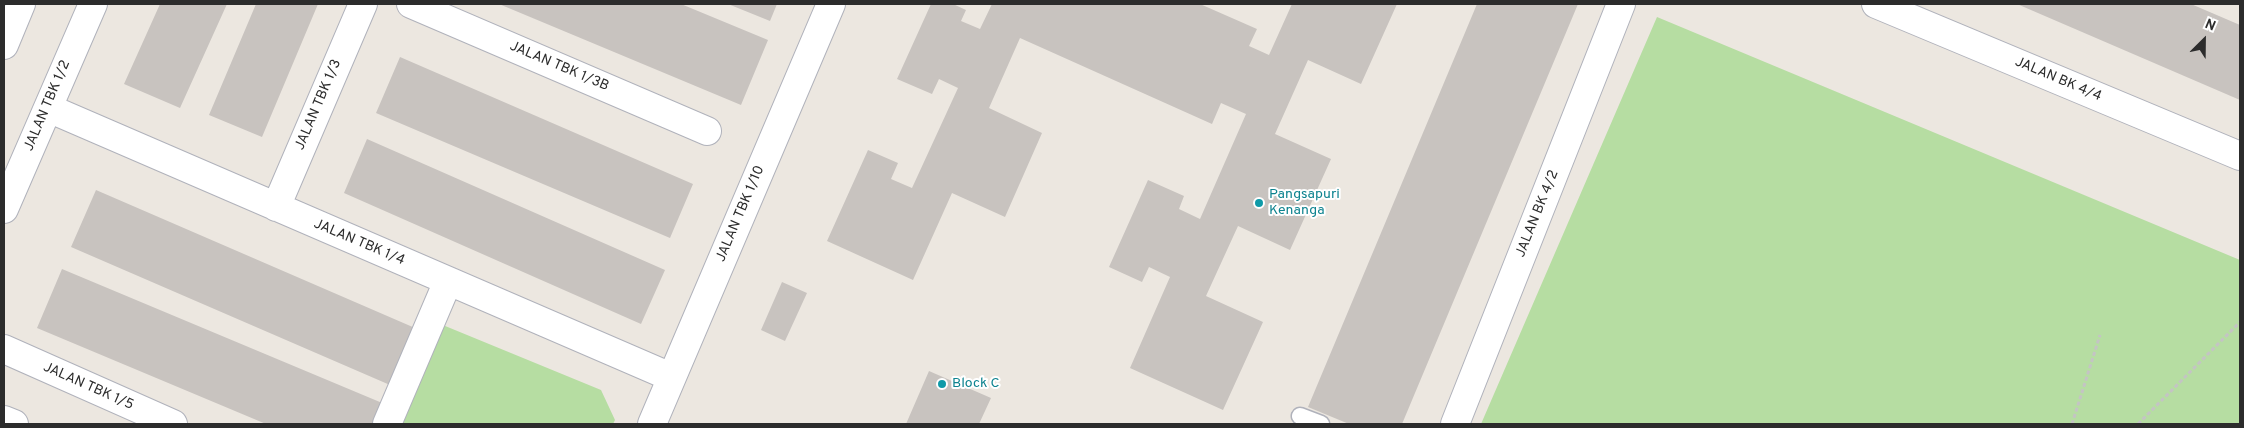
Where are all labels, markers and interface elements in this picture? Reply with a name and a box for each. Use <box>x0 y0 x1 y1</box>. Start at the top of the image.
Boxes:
north arrow <box>2179 15 2229 65</box>
text: N <box>2202 16 2218 36</box>
street label: JALAN TBK 1/3B <box>507 39 611 95</box>
street label: JALAN BK 4/4 <box>2012 54 2104 106</box>
street label: JALAN TBK 1/3 <box>292 57 346 153</box>
street label: JALAN TBK 1/2 <box>21 58 75 154</box>
street label: JALAN TBK 1/10 <box>713 163 769 265</box>
street label: JALAN BK 4/2 <box>1513 168 1563 260</box>
place label: Pangsapuri Kenanga <box>1269 187 1340 220</box>
marker: Pangsapuri Kenanga <box>1253 197 1265 209</box>
street label: JALAN TBK 1/4 <box>311 216 407 270</box>
street label: JALAN TBK 1/5 <box>40 360 136 414</box>
place label: Block C <box>952 376 1000 392</box>
marker: Block C <box>936 378 948 390</box>

